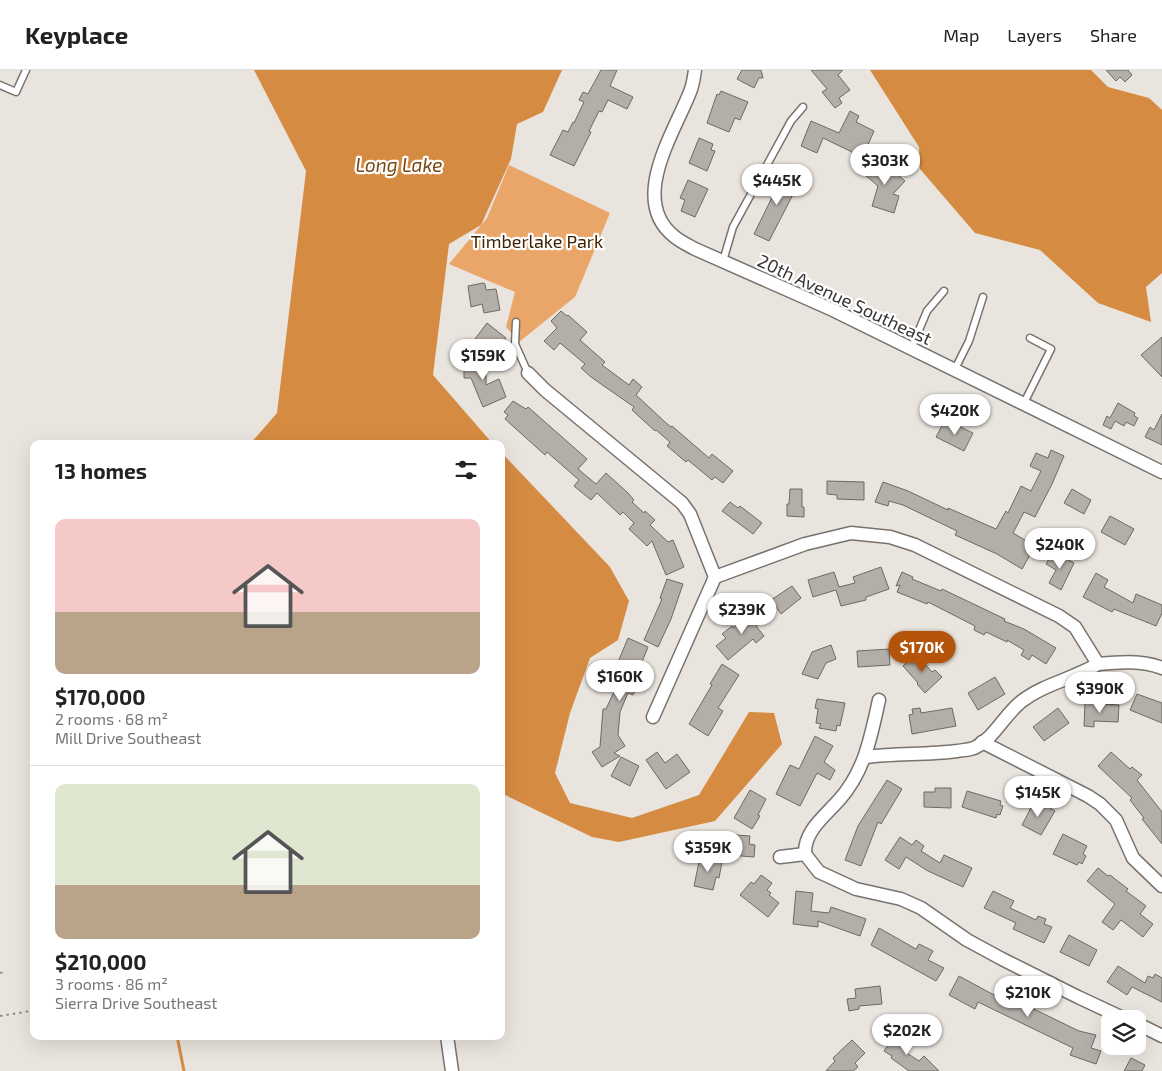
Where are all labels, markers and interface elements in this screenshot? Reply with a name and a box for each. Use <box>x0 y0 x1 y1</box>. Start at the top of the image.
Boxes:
text: Keyplace <box>25 20 128 49</box>
text: Map <box>943 24 979 46</box>
text: Layers <box>1007 24 1062 46</box>
text: Share <box>1090 24 1137 46</box>
pin: $303K <box>850 144 920 186</box>
text: $303K <box>861 150 909 169</box>
water label: Long Lake <box>356 153 442 176</box>
pin: $445K <box>742 164 812 206</box>
text: $445K <box>753 170 801 189</box>
park label: Timberlake Park <box>471 230 603 252</box>
street label: 20th Avenue Southeast <box>754 249 936 349</box>
pin: $159K <box>448 338 518 381</box>
text: $159K <box>461 345 505 364</box>
pin: $420K <box>920 394 990 436</box>
text: $420K <box>930 400 980 419</box>
icon: filters <box>452 456 480 484</box>
text: 13 homes <box>55 458 147 483</box>
pin: $240K <box>1025 528 1095 570</box>
text: $240K <box>1035 534 1085 553</box>
icon: home <box>223 551 313 641</box>
pin: $239K <box>707 592 777 635</box>
text: $239K <box>718 599 766 618</box>
pin: $170K <box>887 630 957 673</box>
text: $170K <box>900 637 944 656</box>
pin: $160K <box>585 660 655 702</box>
text: $160K <box>597 666 643 685</box>
pin: $390K <box>1065 672 1135 714</box>
text: $390K <box>1076 678 1124 697</box>
text: $170,000 <box>55 684 145 709</box>
text: 2 rooms · 68 m² <box>55 709 168 728</box>
text: Mill Drive Southeast <box>55 728 201 747</box>
pin: $145K <box>1003 776 1073 818</box>
text: $145K <box>1015 782 1061 801</box>
icon: home <box>223 817 313 907</box>
pin: $359K <box>673 830 743 873</box>
text: $359K <box>685 837 731 856</box>
text: $210,000 <box>55 949 147 974</box>
text: 3 rooms · 86 m² <box>55 974 168 993</box>
pin: $210K <box>993 976 1063 1018</box>
text: $210K <box>1005 982 1051 1001</box>
text: Sierra Drive Southeast <box>55 993 217 1012</box>
map controls <box>1101 1010 1146 1055</box>
button: layers <box>1101 1010 1146 1055</box>
pin: $202K <box>872 1014 942 1056</box>
text: $202K <box>883 1020 931 1039</box>

